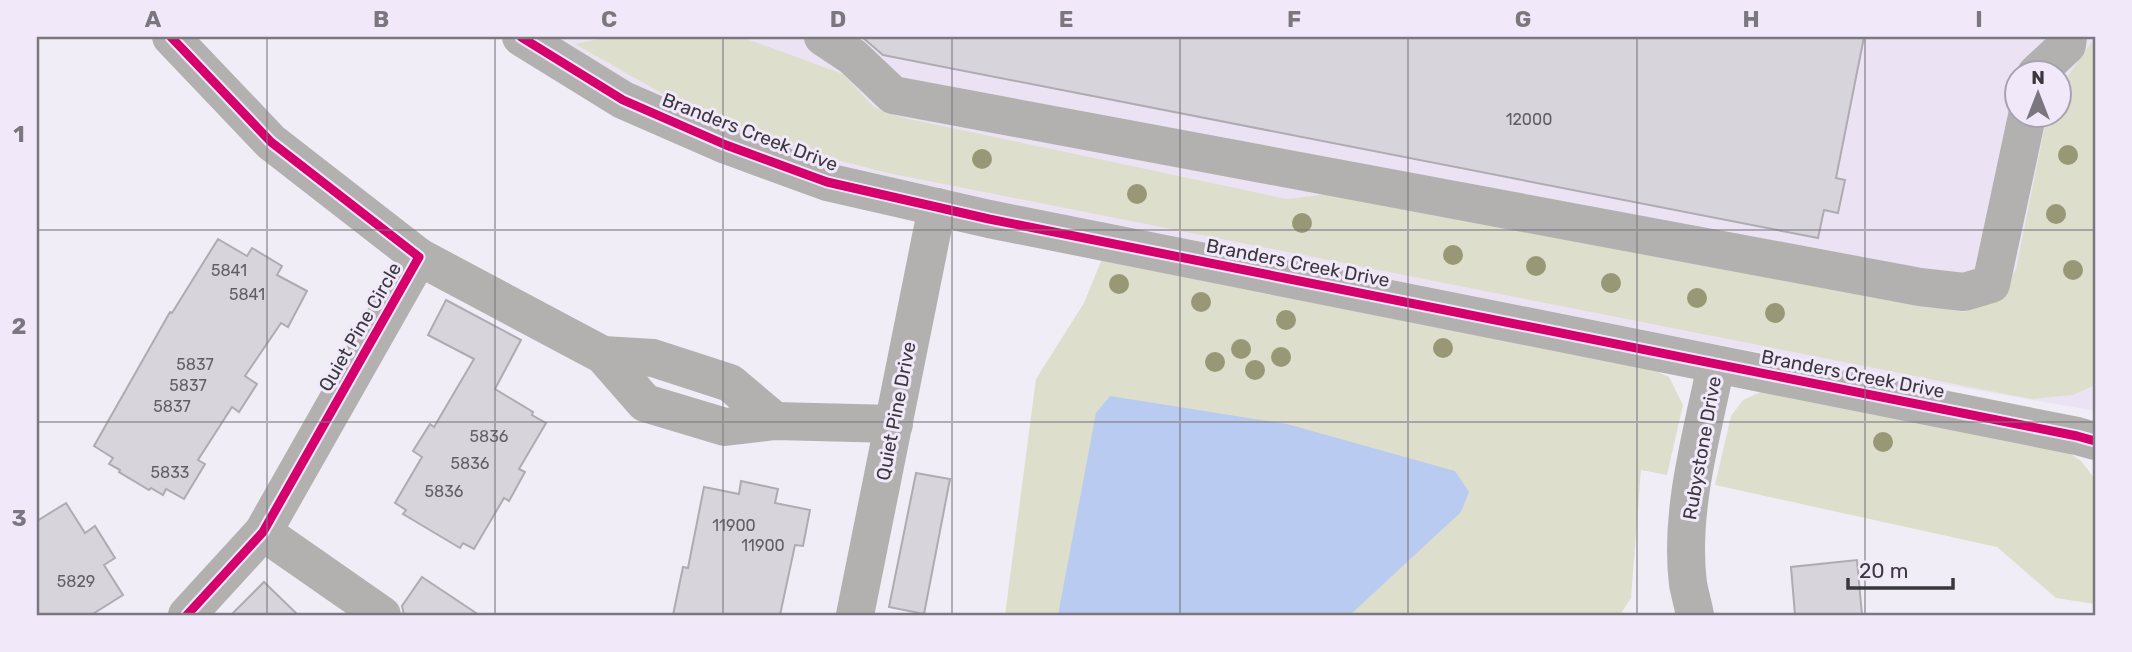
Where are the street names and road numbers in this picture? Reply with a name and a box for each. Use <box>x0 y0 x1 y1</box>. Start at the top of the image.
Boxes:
street label: Branders Creek Drive <box>659 88 841 176</box>
street label: Branders Creek Drive <box>1204 234 1392 292</box>
street label: Quiet Pine Circle <box>314 258 406 396</box>
street label: Quiet Pine Drive <box>871 340 921 482</box>
street label: Branders Creek Drive <box>1759 345 1947 403</box>
street label: Rubystone Drive <box>1678 374 1726 522</box>

